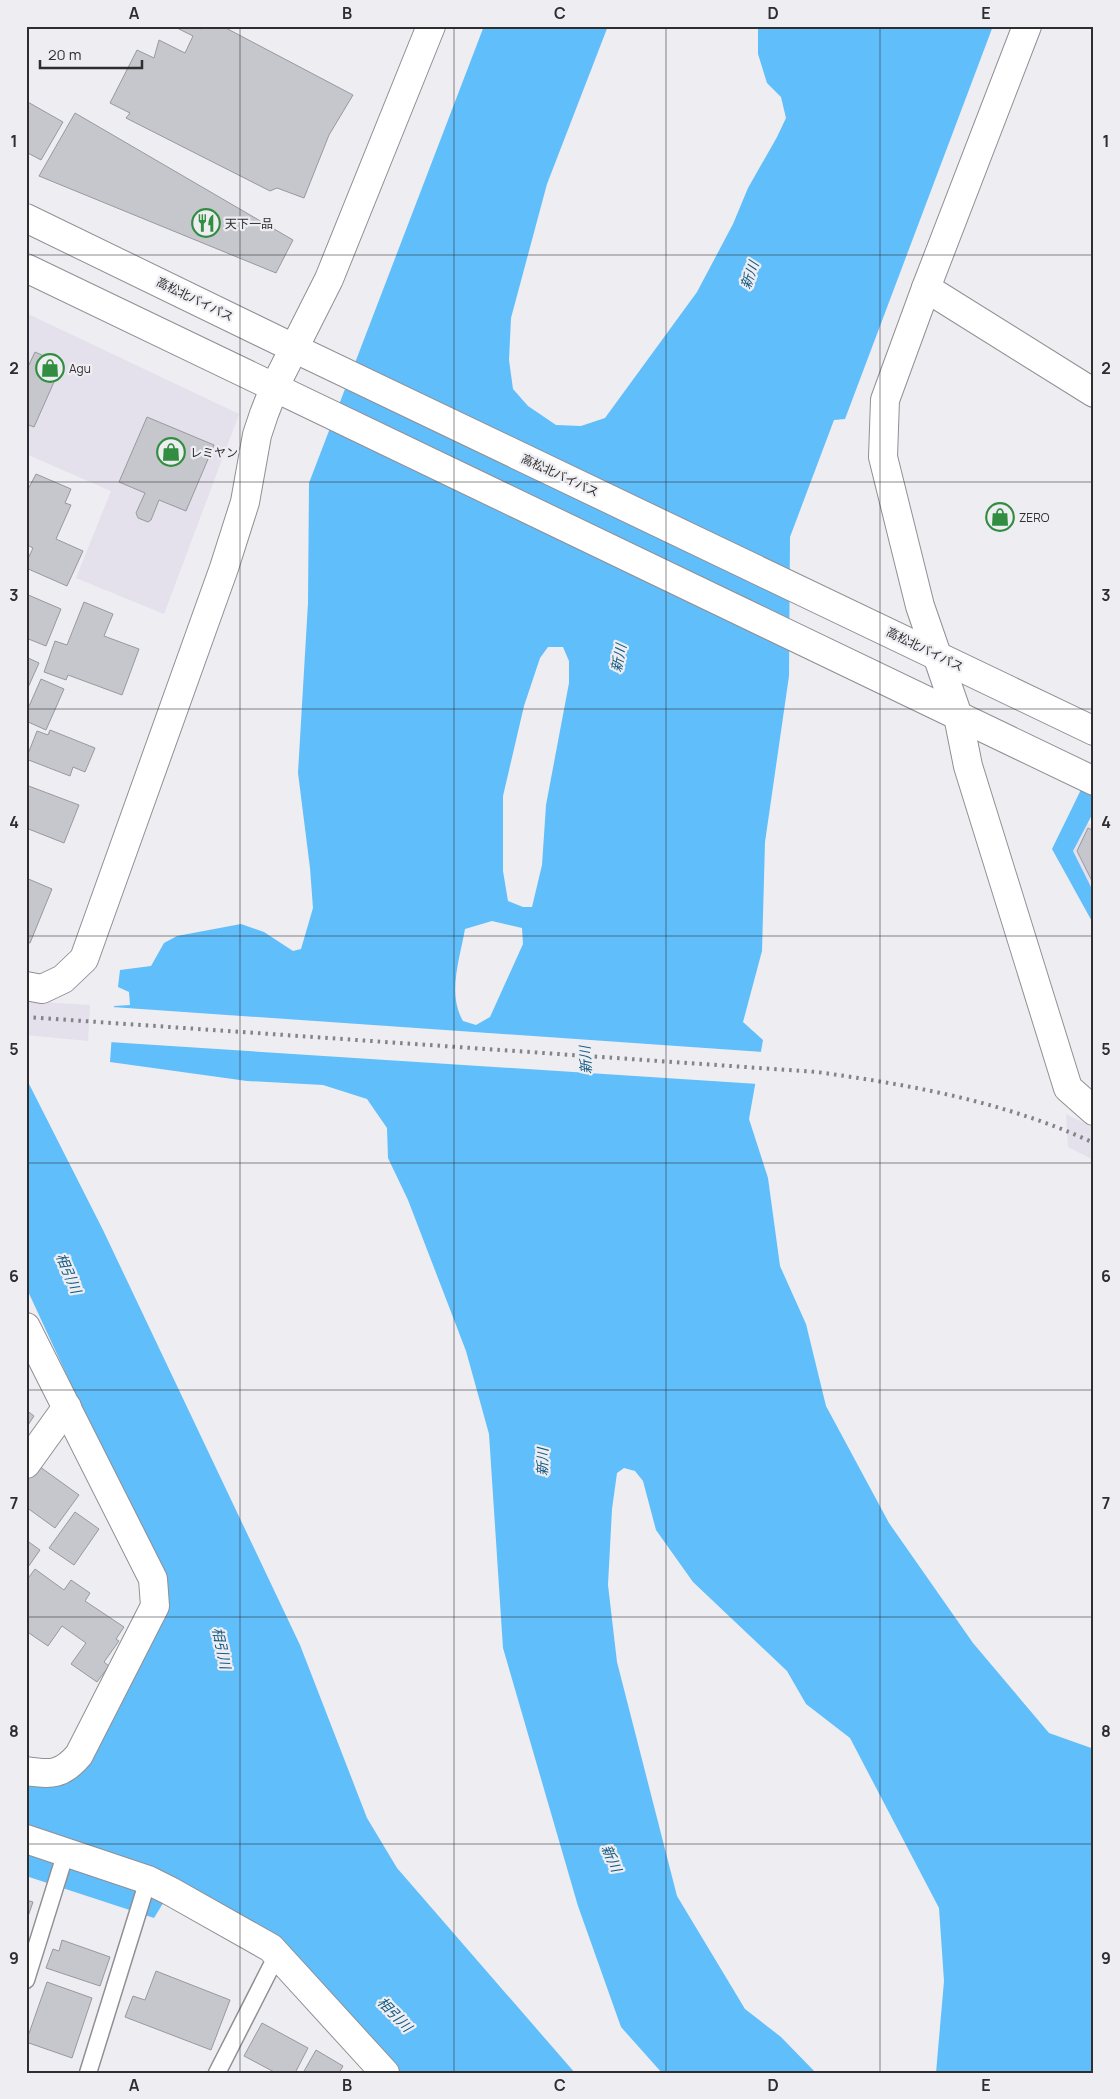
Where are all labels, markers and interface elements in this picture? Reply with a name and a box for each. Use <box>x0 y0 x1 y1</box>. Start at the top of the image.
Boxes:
text: A <box>129 2 140 24</box>
text: B <box>342 2 352 24</box>
text: C <box>554 2 566 24</box>
text: D <box>767 2 779 24</box>
text: E <box>981 2 991 24</box>
scale bar <box>40 38 142 70</box>
text: 20 m <box>48 44 81 65</box>
text: 1 <box>10 130 18 152</box>
text: 1 <box>1102 130 1110 152</box>
restaurant icon: 天下一品 <box>191 208 221 238</box>
place label: 天下一品 <box>225 215 273 232</box>
water label: 新川 <box>735 257 763 291</box>
street label: 高松北バイパス <box>154 273 236 325</box>
shop icon: Agu <box>35 353 65 383</box>
text: 2 <box>9 357 19 379</box>
text: 2 <box>1101 357 1111 379</box>
place label: Agu <box>69 360 91 377</box>
shop icon: レミヤン <box>156 437 186 467</box>
place label: レミヤン <box>190 444 238 461</box>
street label: 高松北バイパス <box>518 450 602 500</box>
shop icon: ZERO <box>985 502 1015 532</box>
place label: ZERO <box>1019 509 1050 526</box>
text: 3 <box>9 584 19 606</box>
text: 3 <box>1101 584 1111 606</box>
street label: 高松北バイパス <box>884 623 966 675</box>
water label: 新川 <box>606 640 630 674</box>
text: 4 <box>9 811 19 833</box>
text: 4 <box>1101 811 1111 833</box>
text: 5 <box>9 1038 19 1060</box>
text: 5 <box>1101 1038 1111 1060</box>
water label: 新川 <box>575 1044 595 1074</box>
water label: 相引川 <box>52 1250 87 1298</box>
text: 6 <box>9 1265 19 1287</box>
text: 6 <box>1101 1265 1111 1287</box>
water label: 新川 <box>532 1446 552 1476</box>
text: 7 <box>10 1492 18 1514</box>
text: 7 <box>1102 1492 1110 1514</box>
water label: 相引川 <box>208 1625 236 1672</box>
text: 8 <box>9 1720 19 1742</box>
text: 8 <box>1101 1720 1111 1742</box>
water label: 新川 <box>598 1841 627 1876</box>
text: 9 <box>9 1947 19 1969</box>
text: 9 <box>1101 1947 1111 1969</box>
water label: 相引川 <box>374 1992 418 2037</box>
text: A <box>129 2074 140 2096</box>
text: B <box>342 2074 352 2096</box>
text: C <box>554 2074 566 2096</box>
text: D <box>767 2074 779 2096</box>
text: E <box>981 2074 991 2096</box>

